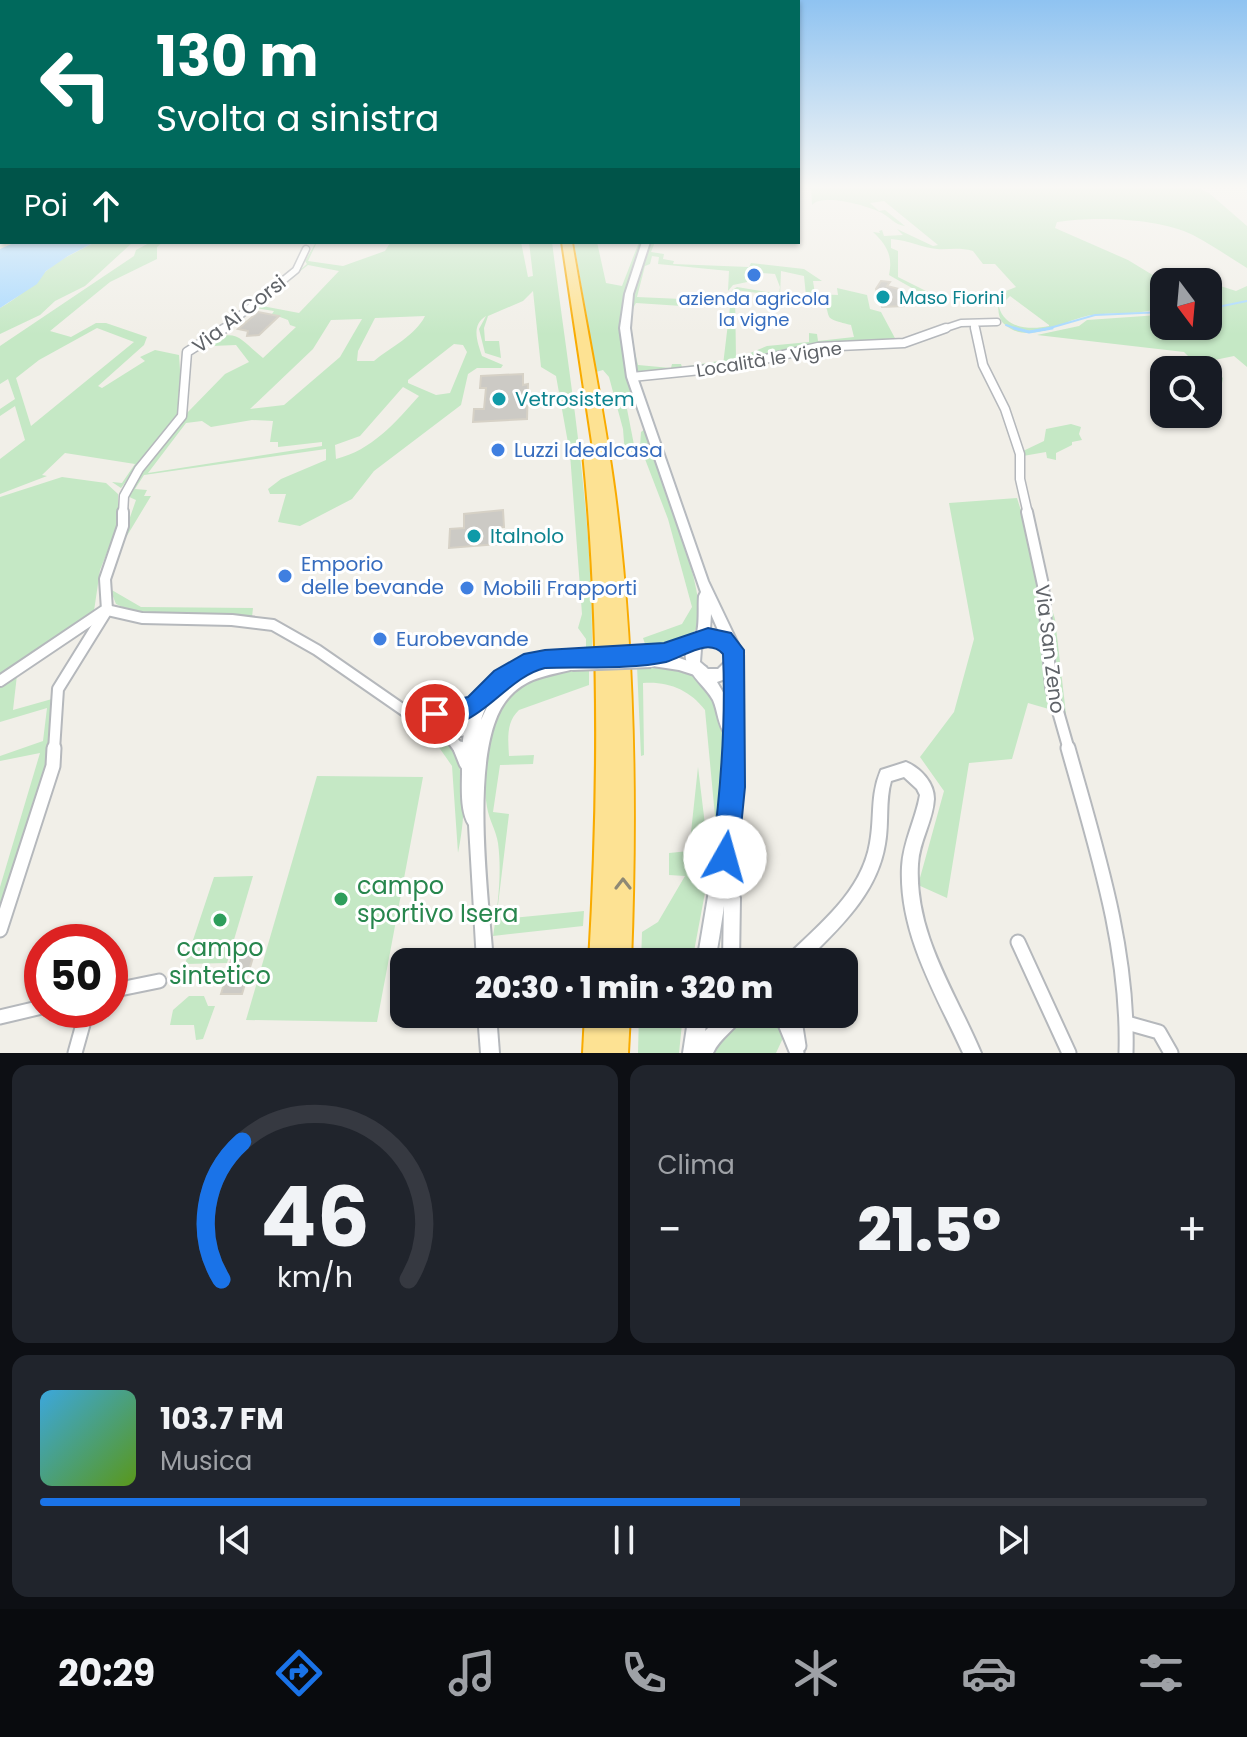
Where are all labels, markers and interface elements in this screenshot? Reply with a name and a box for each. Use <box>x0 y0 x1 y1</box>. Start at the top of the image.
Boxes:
text: 130 m <box>156 17 319 96</box>
icon: left <box>24 32 128 136</box>
text: Svolta a sinistra <box>156 93 439 144</box>
text: Poi <box>24 184 68 227</box>
icon: ahead <box>84 184 128 228</box>
marker: azienda agricola la vigne <box>745 266 763 284</box>
street label: Via Ai Corsi <box>186 268 292 360</box>
north arrow <box>1150 268 1222 340</box>
map controls <box>1150 268 1222 428</box>
place label: Maso Fiorini <box>899 285 1005 310</box>
place label: azienda agricola la vigne <box>678 286 830 332</box>
marker: Maso Fiorini <box>874 288 892 306</box>
street label: Località le Vigne <box>695 335 843 383</box>
button: search <box>1150 356 1222 428</box>
place label: Vetrosistem <box>515 385 635 413</box>
marker: Vetrosistem <box>490 390 508 408</box>
place label: Luzzi Idealcasa <box>514 436 663 464</box>
marker: Luzzi Idealcasa <box>489 441 507 459</box>
place label: Italnolo <box>490 522 564 550</box>
marker: Italnolo <box>465 527 483 545</box>
place label: Emporio delle bevande <box>301 550 444 601</box>
marker: Emporio delle bevande <box>276 567 294 585</box>
place label: Mobili Frapporti <box>483 574 637 602</box>
marker: Mobili Frapporti <box>458 579 476 597</box>
street label: Via San Zeno <box>1028 583 1072 715</box>
place label: Eurobevande <box>396 625 529 653</box>
marker: Eurobevande <box>371 630 389 648</box>
pin <box>401 680 469 748</box>
icon: arrive <box>413 692 457 736</box>
position arrow <box>683 815 767 899</box>
place label: campo sportivo Isera <box>357 869 518 930</box>
one-way arrow <box>614 877 632 890</box>
marker: campo sportivo Isera <box>332 890 350 908</box>
marker: campo sintetico <box>211 911 229 929</box>
speed limit sign: 50 <box>24 924 128 1028</box>
place label: campo sintetico <box>169 931 271 992</box>
text: 20:30 · 1 min · 320 m <box>475 966 773 1009</box>
text: Clima <box>658 1147 735 1183</box>
text: 46 <box>260 1159 369 1275</box>
text: 21.5° <box>858 1188 1001 1272</box>
text: − <box>658 1199 682 1260</box>
text: + <box>1177 1199 1207 1260</box>
text: km/h <box>277 1257 353 1297</box>
text: 103.7 FM <box>160 1397 284 1440</box>
text: Musica <box>160 1443 252 1479</box>
icon: previous <box>213 1518 257 1562</box>
icon: pause <box>602 1518 646 1562</box>
icon: next <box>991 1518 1035 1562</box>
icon: directions <box>271 1645 327 1701</box>
icon: music <box>444 1645 500 1701</box>
icon: phone <box>616 1645 672 1701</box>
icon: climate <box>788 1645 844 1701</box>
icon: car <box>961 1645 1017 1701</box>
icon: filters <box>1133 1645 1189 1701</box>
text: 20:29 <box>58 1648 155 1699</box>

